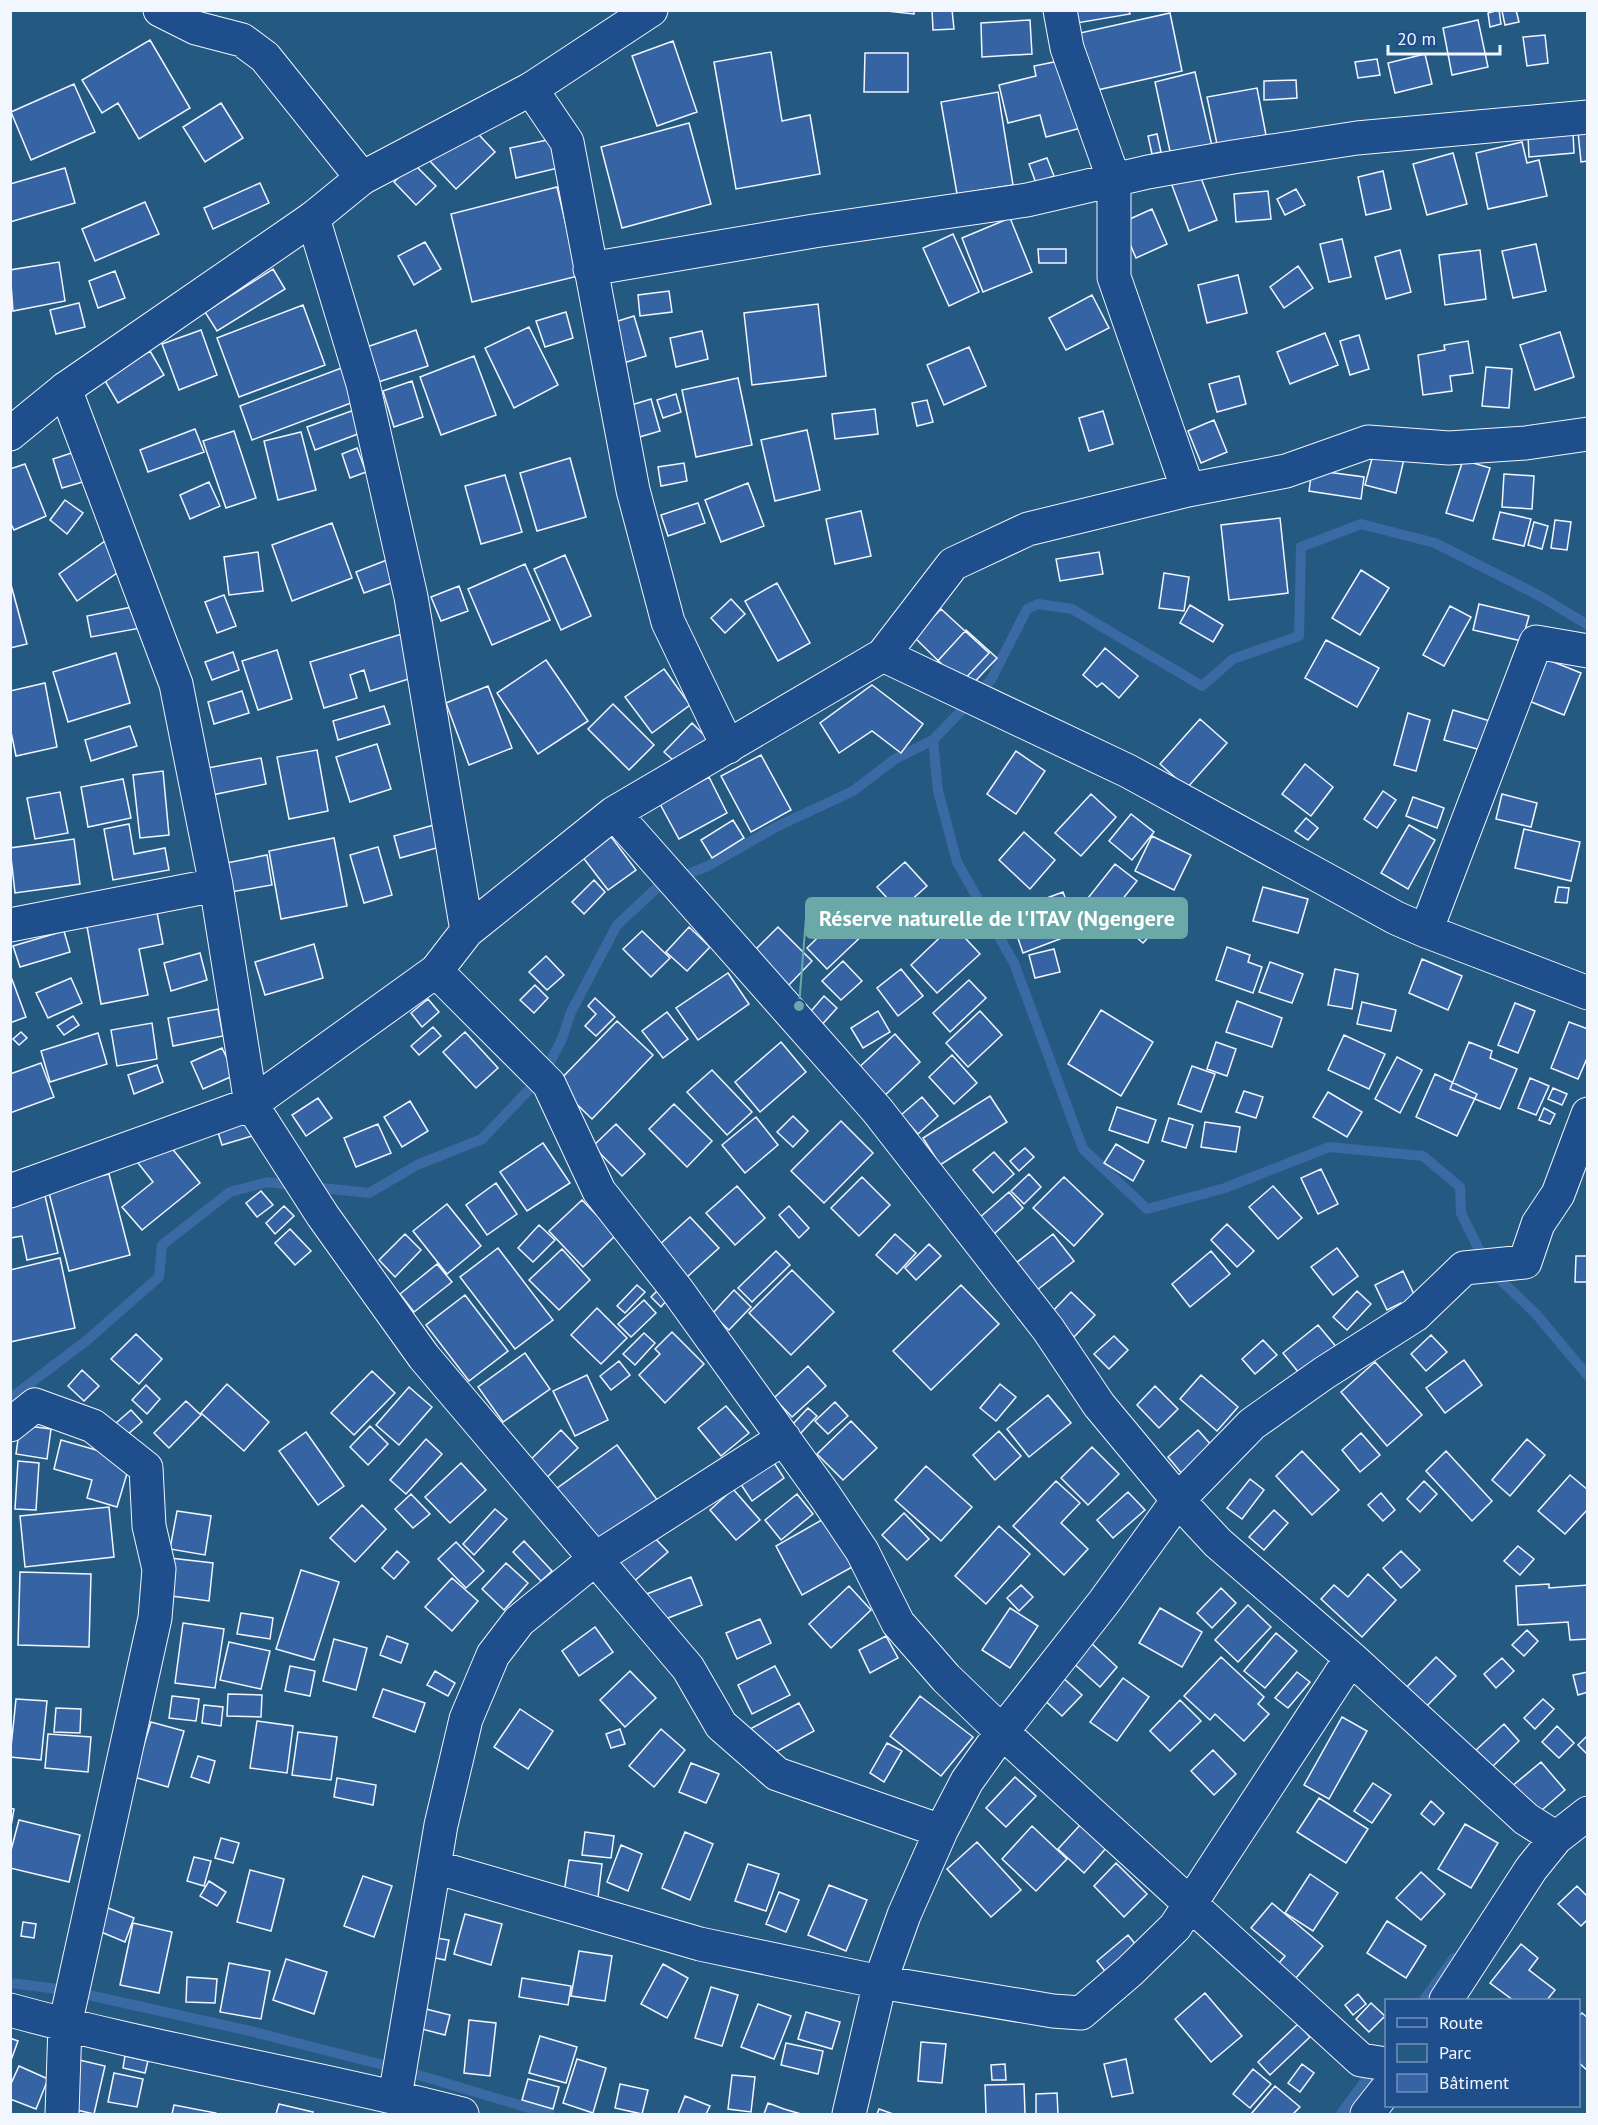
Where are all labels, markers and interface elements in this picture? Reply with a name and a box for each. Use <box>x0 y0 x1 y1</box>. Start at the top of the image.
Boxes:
scale bar <box>1388 18 1500 56</box>
text: 20 m <box>1397 27 1436 50</box>
callout: Réserve naturelle de l'ITAV (Ngengere <box>806 898 1187 938</box>
text: Réserve naturelle de l'ITAV (Ngengere <box>819 904 1175 932</box>
legend <box>1385 1999 1580 2107</box>
text: Route <box>1439 2011 1483 2034</box>
text: Parc <box>1439 2041 1472 2064</box>
text: Bâtiment <box>1439 2071 1509 2094</box>

